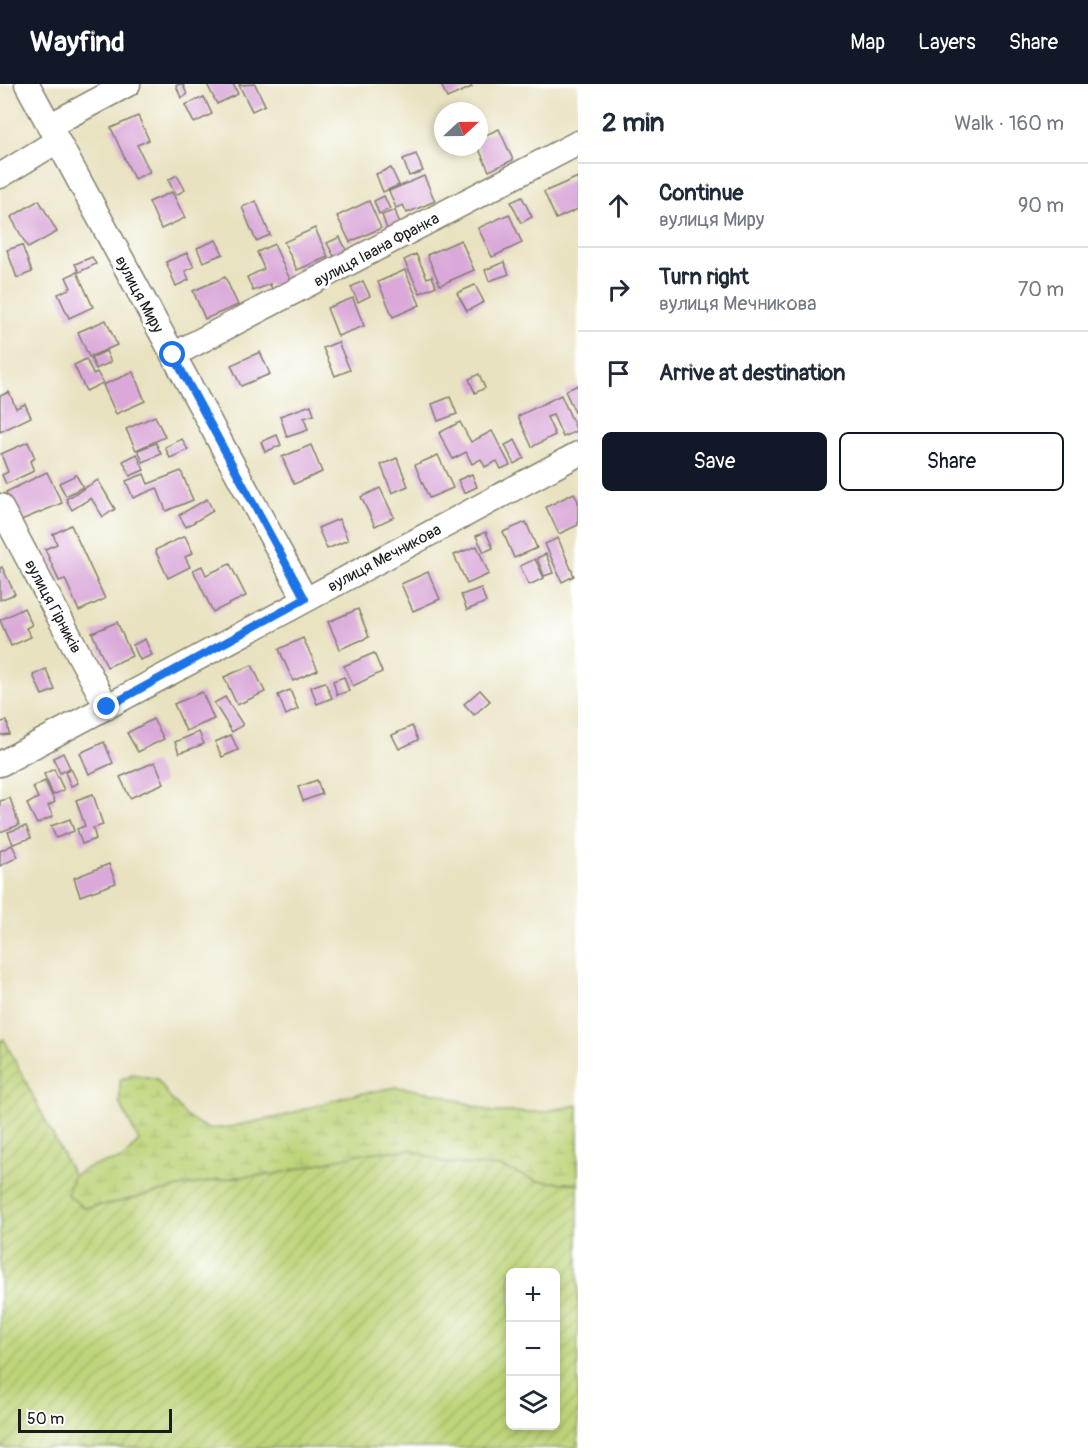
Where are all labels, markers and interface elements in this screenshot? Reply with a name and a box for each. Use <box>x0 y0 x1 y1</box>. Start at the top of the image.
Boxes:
text: Wayfind <box>30 25 125 60</box>
text: Map <box>850 29 885 56</box>
text: Layers <box>918 29 976 56</box>
text: Share <box>1009 29 1058 56</box>
north arrow <box>434 102 488 156</box>
text: 2 min <box>602 107 664 139</box>
text: Walk · 160 m <box>954 111 1064 136</box>
text: Continue <box>659 179 743 207</box>
icon: ahead <box>602 189 635 222</box>
text: 90 m <box>1018 193 1064 218</box>
text: вулиця Миру <box>659 207 764 232</box>
street label: вулиця Івана Франка <box>310 208 443 291</box>
street label: вулиця Миру <box>111 253 168 337</box>
text: Turn right <box>659 263 749 291</box>
icon: right <box>602 273 635 306</box>
text: 70 m <box>1018 277 1064 302</box>
text: вулиця Мечникова <box>659 291 817 316</box>
route start <box>159 341 185 367</box>
icon: arrive <box>602 357 635 390</box>
text: Arrive at destination <box>659 359 845 387</box>
button: Save <box>602 432 827 491</box>
button: Share <box>839 432 1064 491</box>
street label: вулиця Мечникова <box>324 519 445 596</box>
street label: вулиця Гірників <box>20 556 86 657</box>
route end <box>93 693 119 719</box>
map controls <box>506 1268 560 1430</box>
button: + <box>506 1268 560 1322</box>
button: − <box>506 1322 560 1376</box>
button: layers <box>506 1376 560 1430</box>
scale bar <box>18 1406 172 1434</box>
text: 50 m <box>27 1409 64 1429</box>

